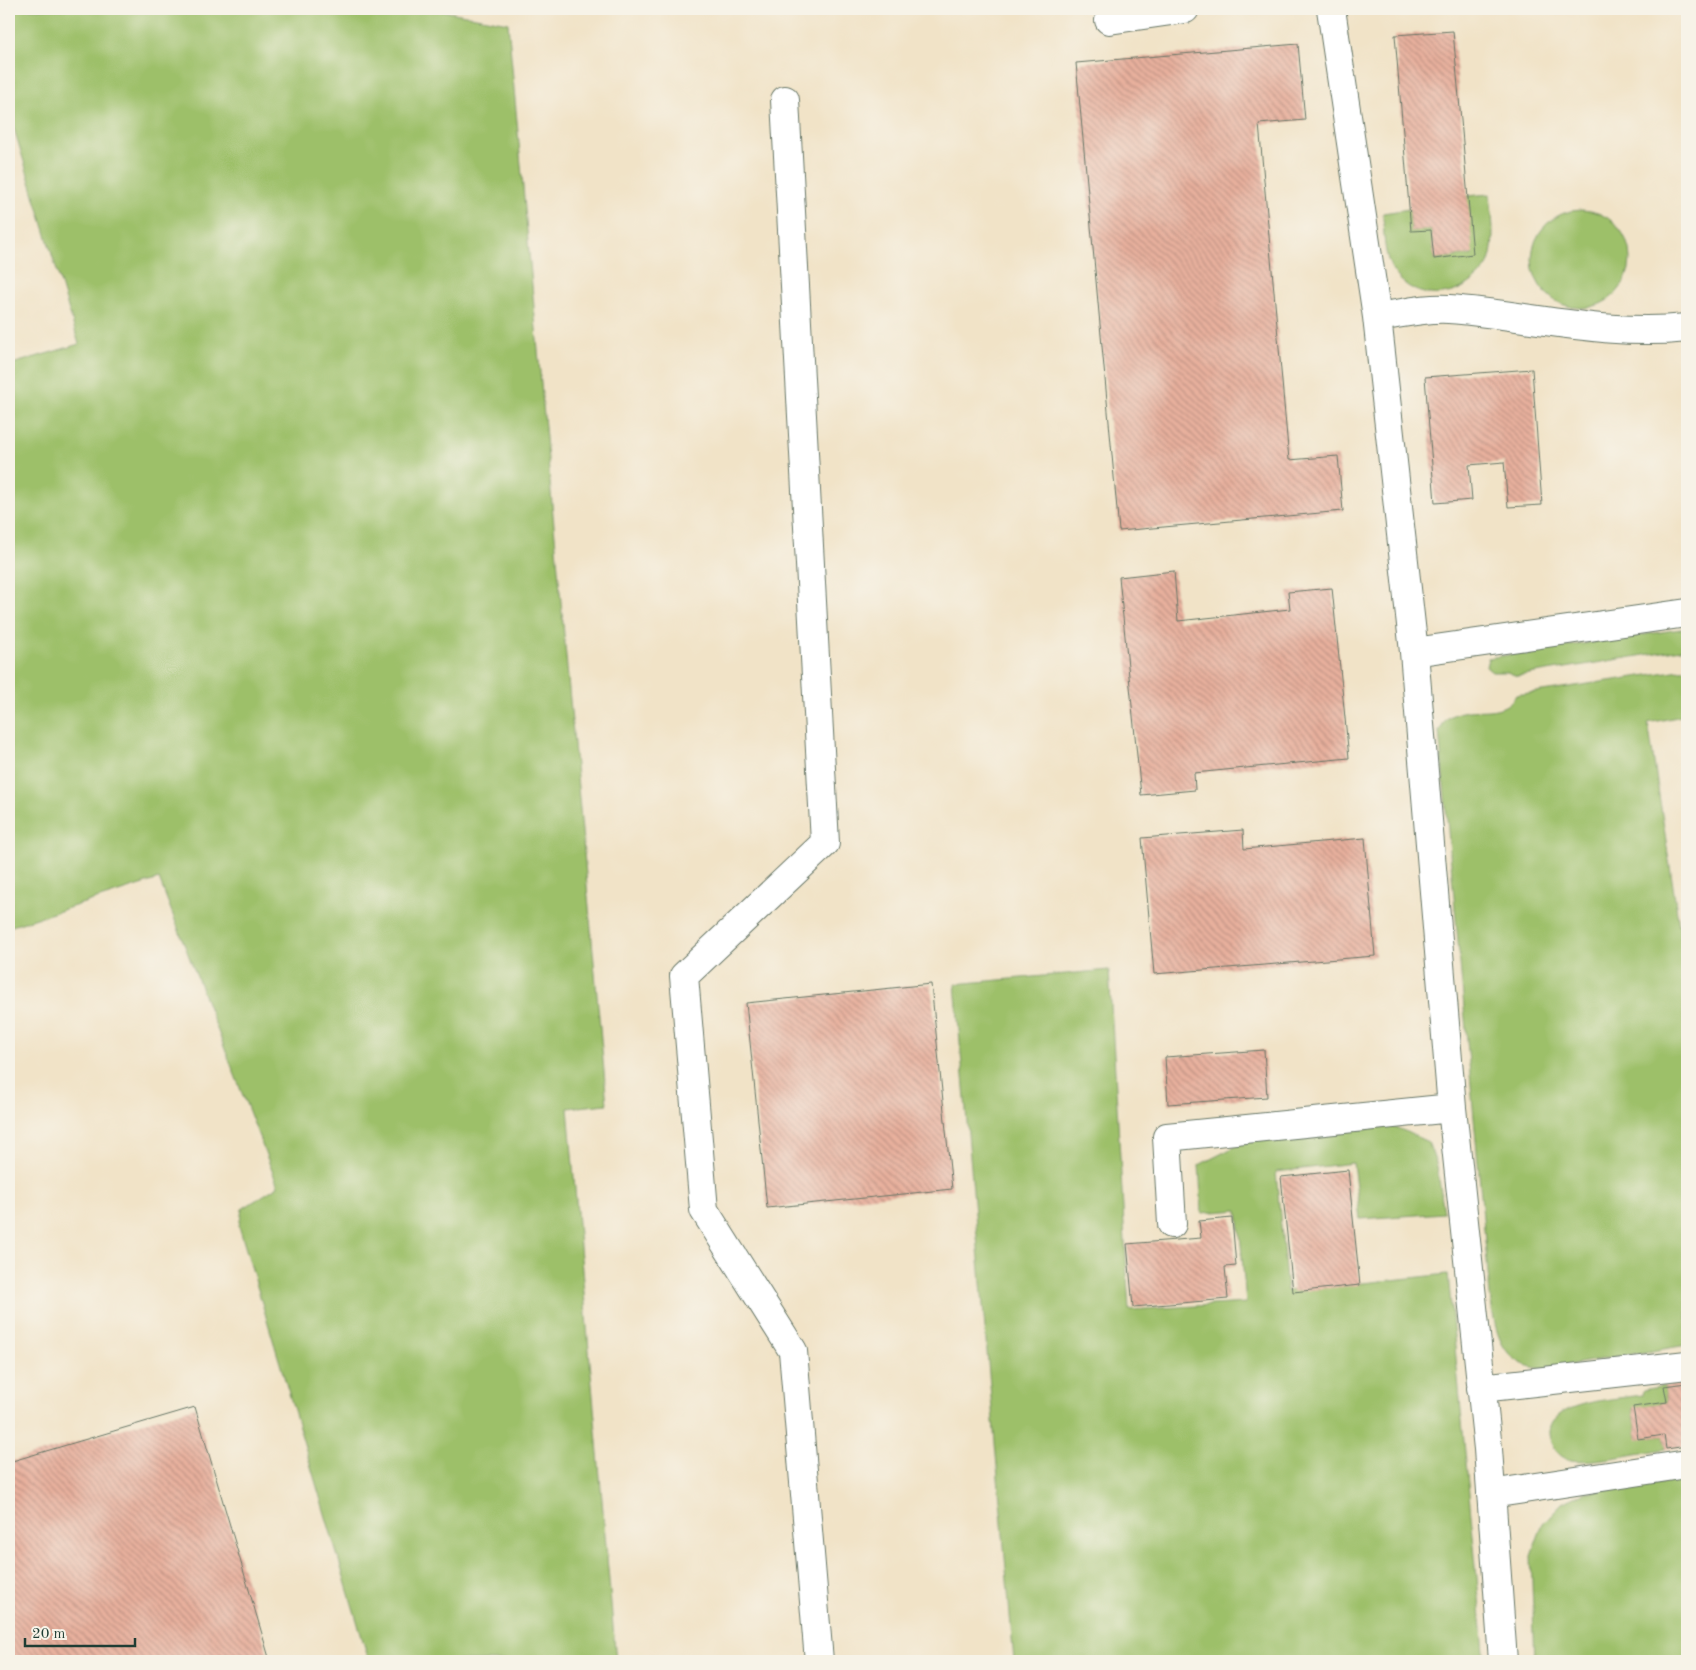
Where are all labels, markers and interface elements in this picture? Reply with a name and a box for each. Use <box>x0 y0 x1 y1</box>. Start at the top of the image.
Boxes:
scale bar <box>25 1615 135 1647</box>
text: 20 m <box>32 1627 66 1642</box>

